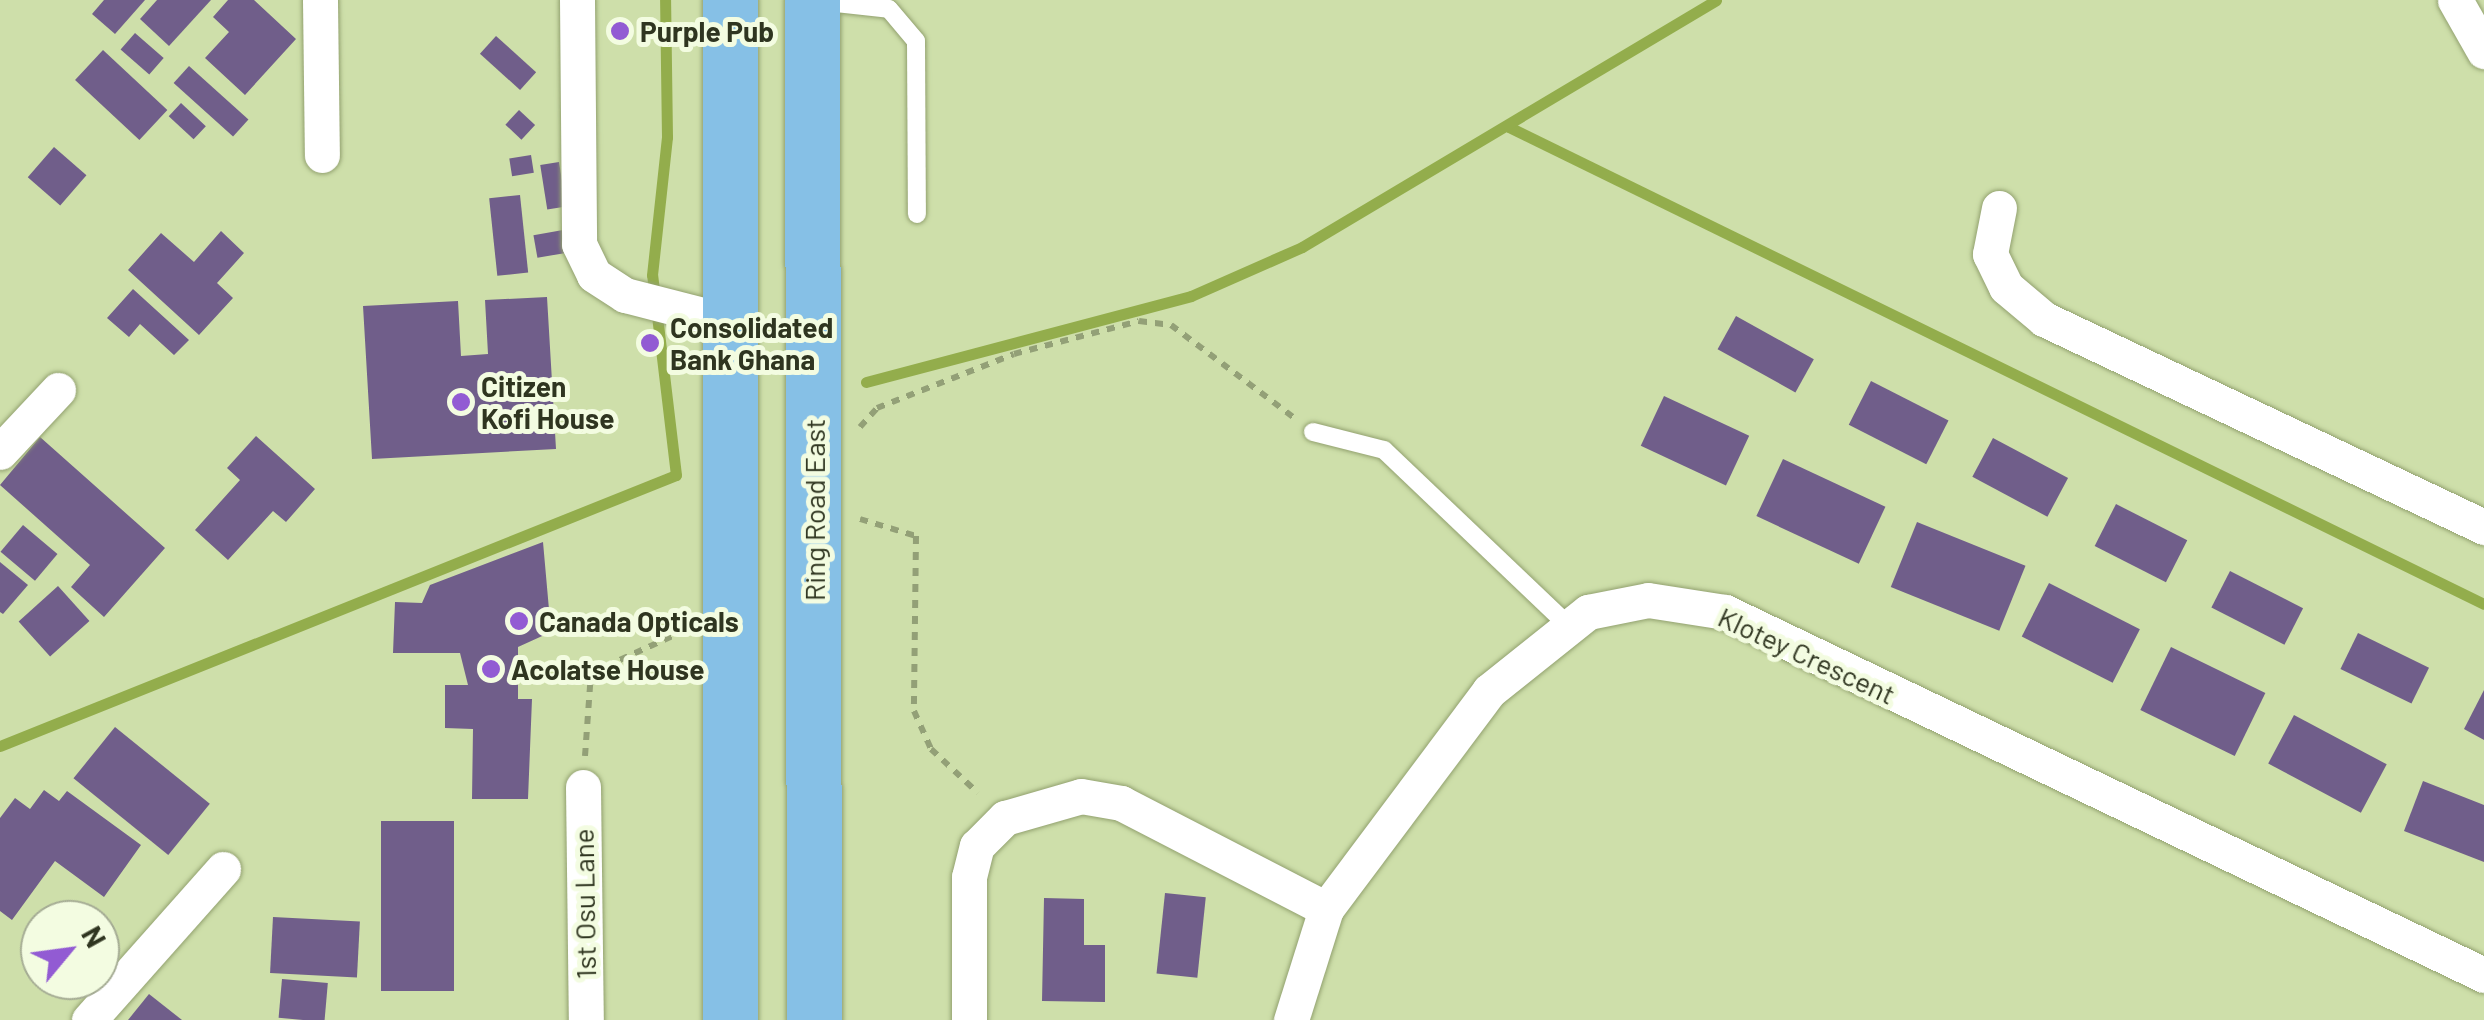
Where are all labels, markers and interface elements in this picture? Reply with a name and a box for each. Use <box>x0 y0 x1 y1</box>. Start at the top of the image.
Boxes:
place label: Purple Pub <box>640 14 774 48</box>
marker: Purple Pub <box>609 20 631 42</box>
place label: Consolidated Bank Ghana <box>670 310 833 376</box>
marker: Consolidated Bank Ghana <box>639 332 661 354</box>
place label: Citizen Kofi House <box>481 369 614 435</box>
marker: Citizen Kofi House <box>450 391 472 413</box>
street label: Ring Road East <box>797 419 831 601</box>
street label: Klotey Crescent <box>1713 599 1901 711</box>
place label: Canada Opticals <box>539 604 739 638</box>
marker: Canada Opticals <box>508 610 530 632</box>
place label: Acolatse House <box>511 652 704 686</box>
marker: Acolatse House <box>480 658 502 680</box>
street label: 1st Osu Lane <box>566 828 602 980</box>
north arrow <box>20 900 120 1000</box>
text: N <box>75 920 114 953</box>

